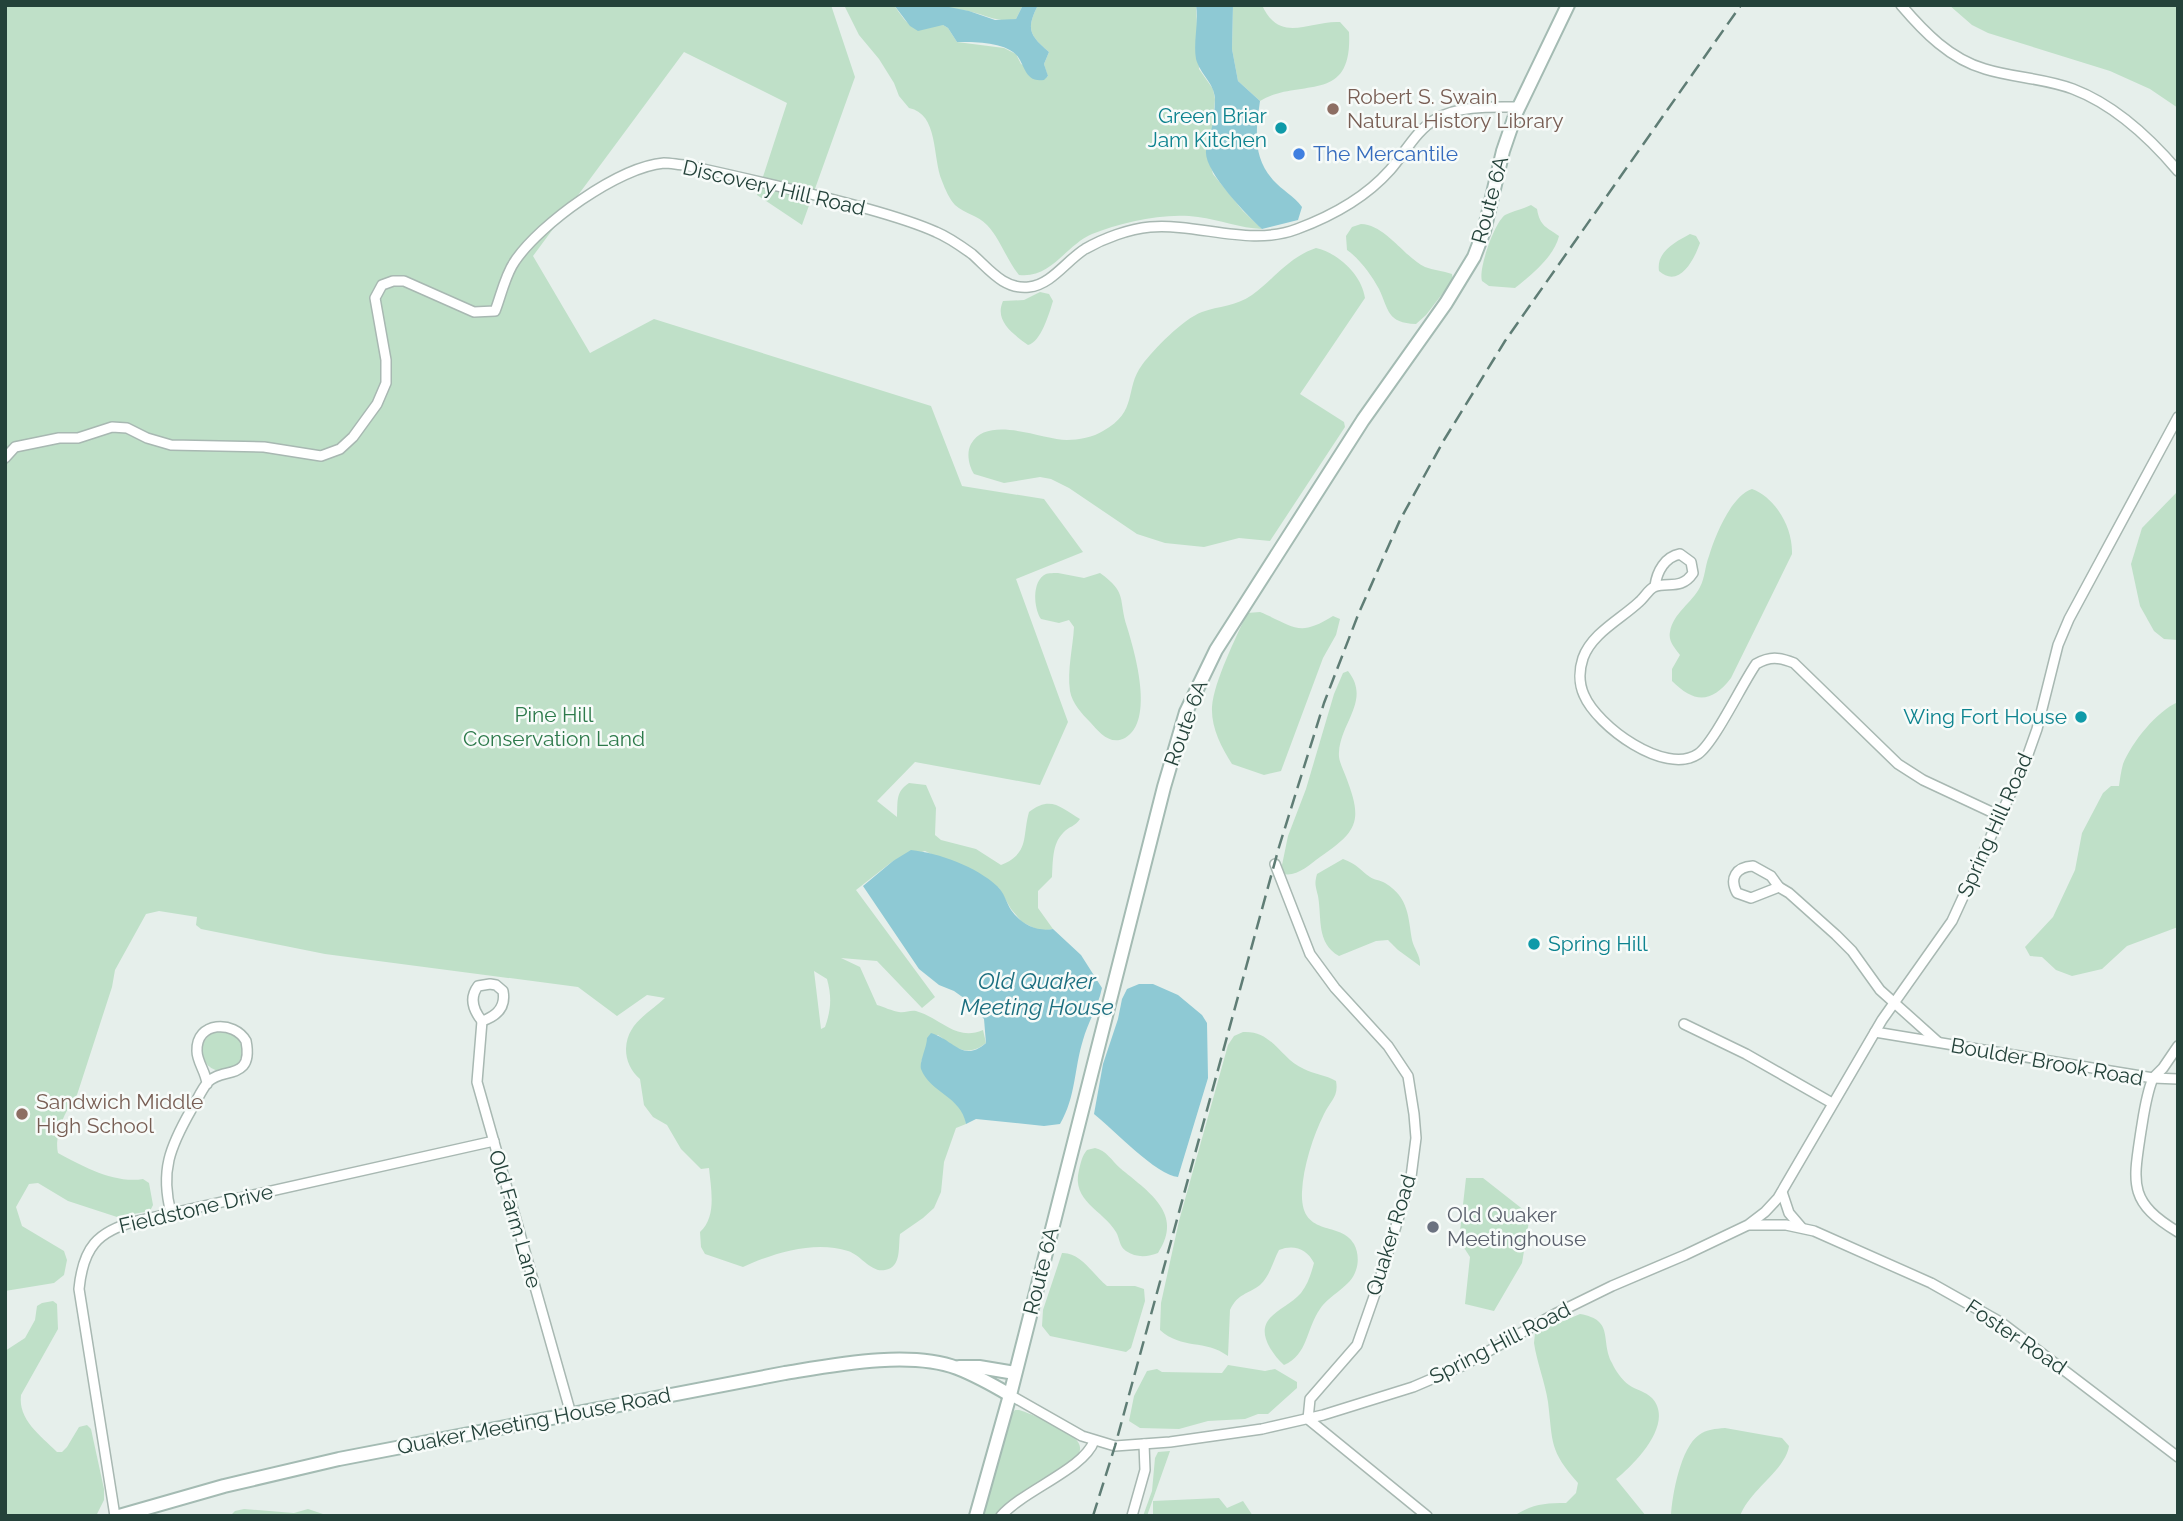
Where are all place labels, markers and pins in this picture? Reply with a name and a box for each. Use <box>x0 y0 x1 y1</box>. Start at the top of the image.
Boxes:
place label: Robert S. Swain Natural History Library <box>1347 84 1564 133</box>
marker: Robert S. Swain Natural History Library <box>1325 101 1341 117</box>
place label: Green Briar Jam Kitchen <box>1148 103 1268 152</box>
marker: Green Briar Jam Kitchen <box>1273 120 1289 136</box>
place label: The Mercantile <box>1313 141 1458 166</box>
marker: The Mercantile <box>1291 146 1307 162</box>
place label: Wing Fort House <box>1903 704 2067 729</box>
marker: Wing Fort House <box>2073 709 2089 725</box>
place label: Spring Hill <box>1548 931 1648 956</box>
marker: Spring Hill <box>1526 936 1542 952</box>
place label: Sandwich Middle High School <box>36 1089 203 1138</box>
marker: Sandwich Middle High School <box>14 1106 30 1122</box>
place label: Old Quaker Meetinghouse <box>1447 1202 1586 1251</box>
marker: Old Quaker Meetinghouse <box>1425 1219 1441 1235</box>

